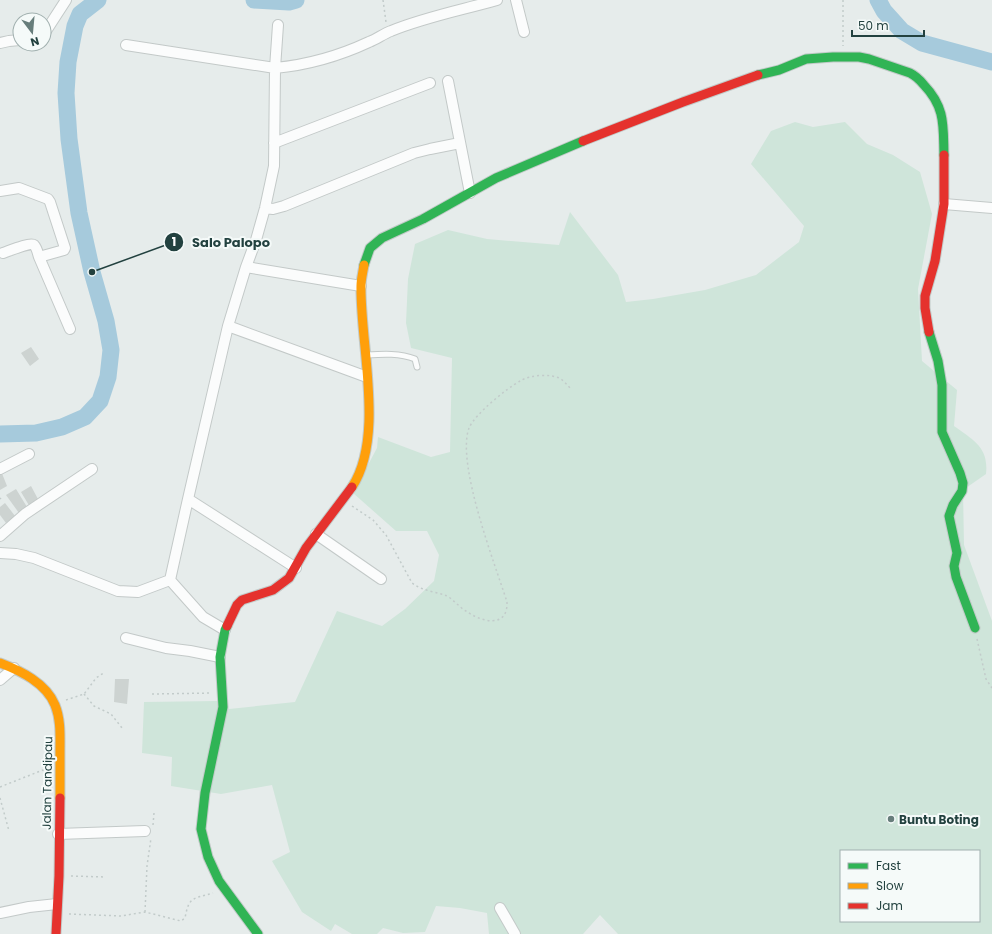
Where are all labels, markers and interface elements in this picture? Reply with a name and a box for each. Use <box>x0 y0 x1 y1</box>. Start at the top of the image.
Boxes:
north arrow <box>12 12 52 52</box>
scale bar <box>852 12 924 38</box>
text: 50 m <box>858 17 889 34</box>
text: N <box>29 33 41 50</box>
callout: Salo Palopo <box>164 230 277 255</box>
text: 1 <box>172 233 176 250</box>
text: Salo Palopo <box>192 233 270 252</box>
street label: Jalan Tandipau <box>38 736 56 830</box>
place label: Buntu Boting <box>899 811 979 828</box>
marker: Buntu Boting <box>886 814 896 824</box>
legend <box>840 850 980 922</box>
text: Fast <box>876 857 901 874</box>
text: Slow <box>876 877 904 894</box>
text: Jam <box>876 897 903 914</box>

